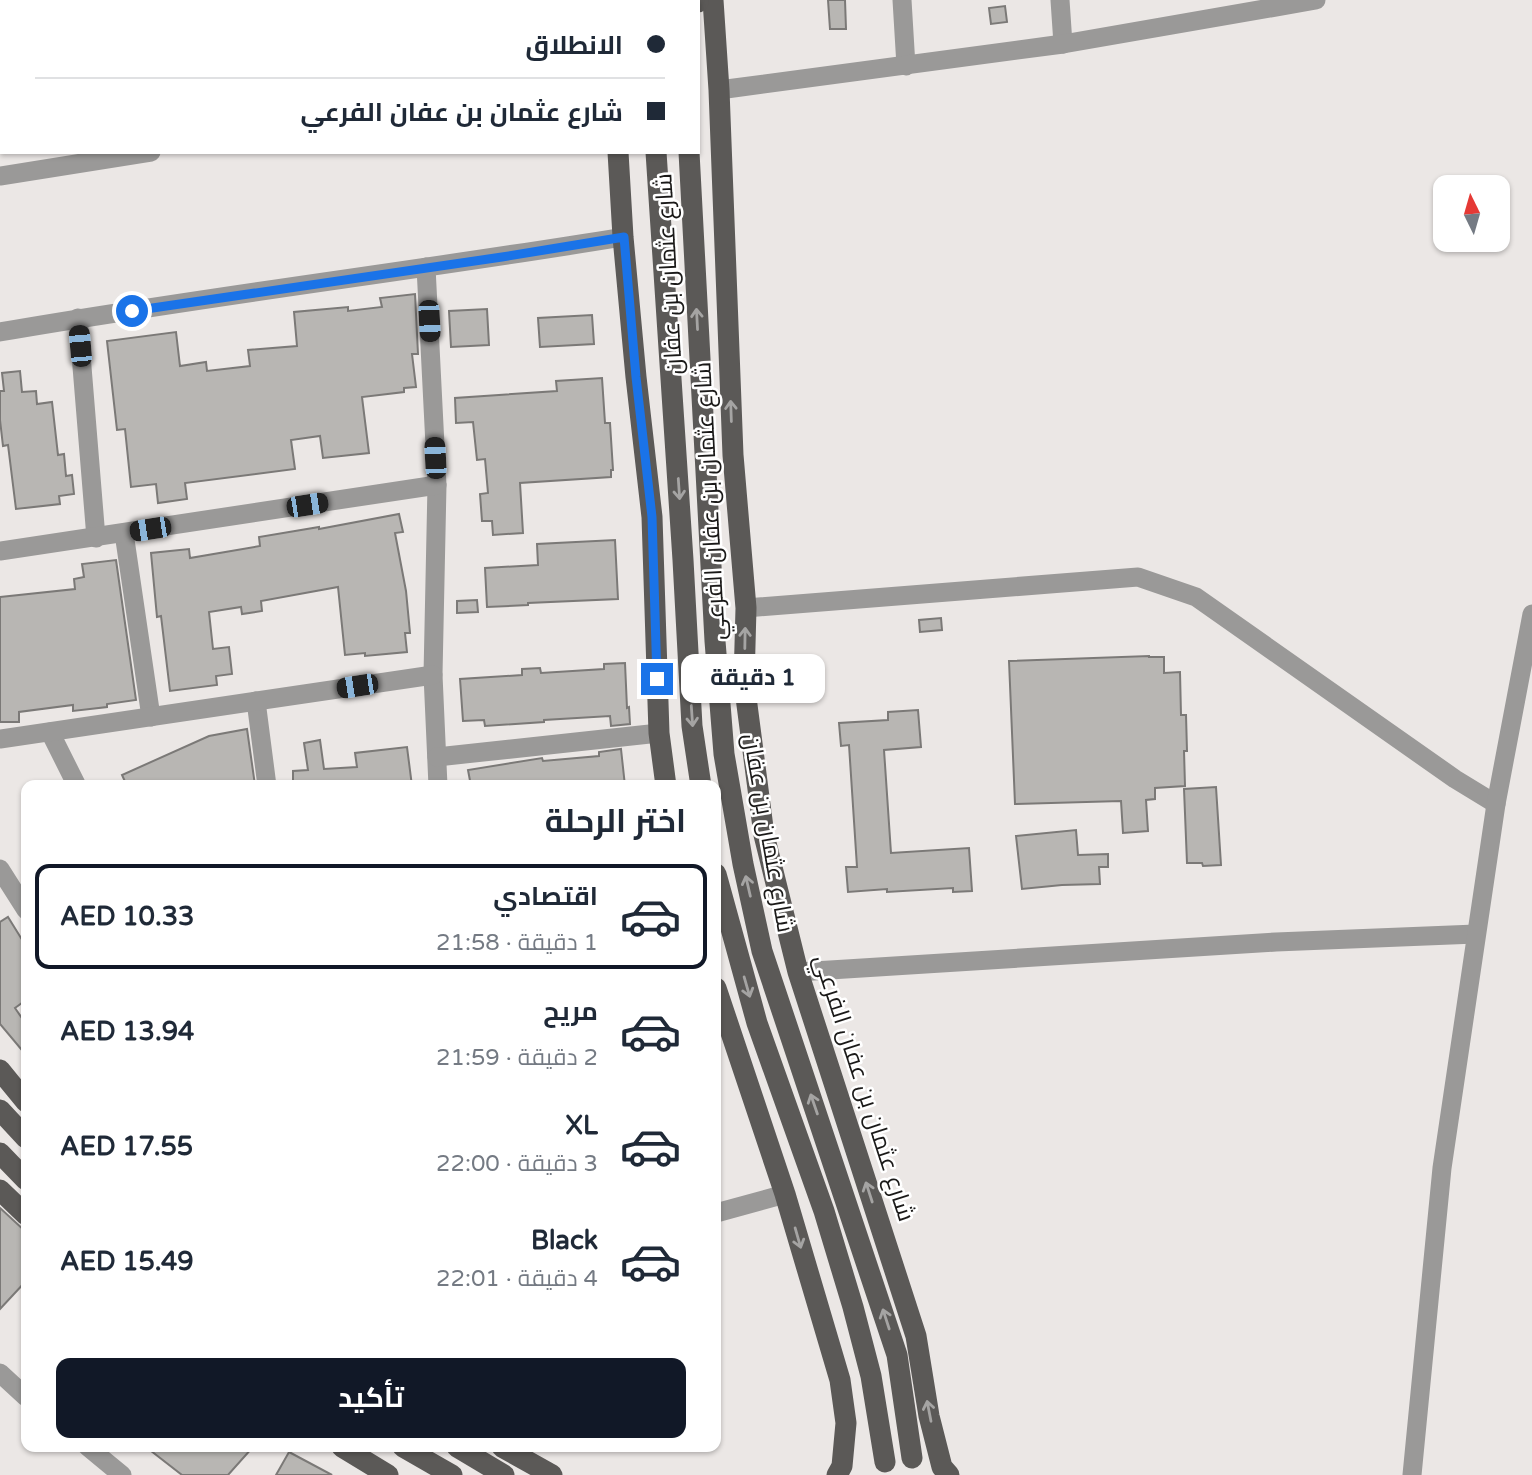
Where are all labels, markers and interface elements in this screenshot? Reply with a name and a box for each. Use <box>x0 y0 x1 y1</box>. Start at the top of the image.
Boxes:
text: الانطلاق <box>525 30 623 61</box>
text: شارع عثمان بن عفان الفرعي <box>301 97 623 128</box>
street label: شارع عثمان بن عفان <box>649 173 690 375</box>
north arrow <box>1433 175 1510 252</box>
map controls <box>1433 175 1510 252</box>
route start <box>116 295 148 327</box>
car <box>418 299 441 343</box>
one-way arrow <box>690 308 703 330</box>
car <box>68 324 93 368</box>
street label: شارع عثمان بن عفان الفرعي <box>688 361 736 641</box>
one-way arrow <box>724 400 737 423</box>
car <box>424 436 447 480</box>
one-way arrow <box>672 477 685 500</box>
car <box>285 491 330 519</box>
car <box>128 515 173 543</box>
one-way arrow <box>738 627 752 650</box>
callout: 1 دقيقة <box>682 654 825 704</box>
route end <box>641 663 673 695</box>
text: 1 دقيقة <box>710 664 796 692</box>
car <box>335 672 380 700</box>
one-way arrow <box>686 705 699 727</box>
street label: شارع عثمان بن عفان <box>735 731 800 935</box>
text: اختر الرحلة <box>545 803 686 841</box>
one-way arrow <box>741 875 754 898</box>
text: اقتصادي <box>493 881 598 912</box>
icon: car <box>619 885 682 948</box>
text: AED 10.33 <box>60 901 194 932</box>
text: 1 دقيقة · 21:58 <box>436 929 598 957</box>
street label: شارع عثمان بن عفان الفرعي <box>803 951 921 1226</box>
one-way arrow <box>742 976 755 998</box>
text: مريح <box>543 996 598 1027</box>
icon: car <box>619 1000 682 1063</box>
text: AED 13.94 <box>60 1016 194 1047</box>
text: 2 دقيقة · 21:59 <box>436 1044 598 1072</box>
one-way arrow <box>807 1093 819 1115</box>
text: XL <box>566 1110 598 1141</box>
icon: car <box>619 1115 682 1178</box>
text: AED 17.55 <box>60 1131 193 1162</box>
text: 3 دقيقة · 22:00 <box>436 1150 598 1178</box>
one-way arrow <box>862 1181 875 1203</box>
text: Black <box>531 1225 598 1256</box>
one-way arrow <box>793 1227 806 1249</box>
icon: car <box>619 1230 682 1293</box>
text: AED 15.49 <box>60 1246 194 1277</box>
text: 4 دقيقة · 22:01 <box>436 1265 598 1293</box>
one-way arrow <box>878 1309 891 1331</box>
button: تأكيد <box>56 1358 686 1438</box>
one-way arrow <box>921 1400 935 1423</box>

